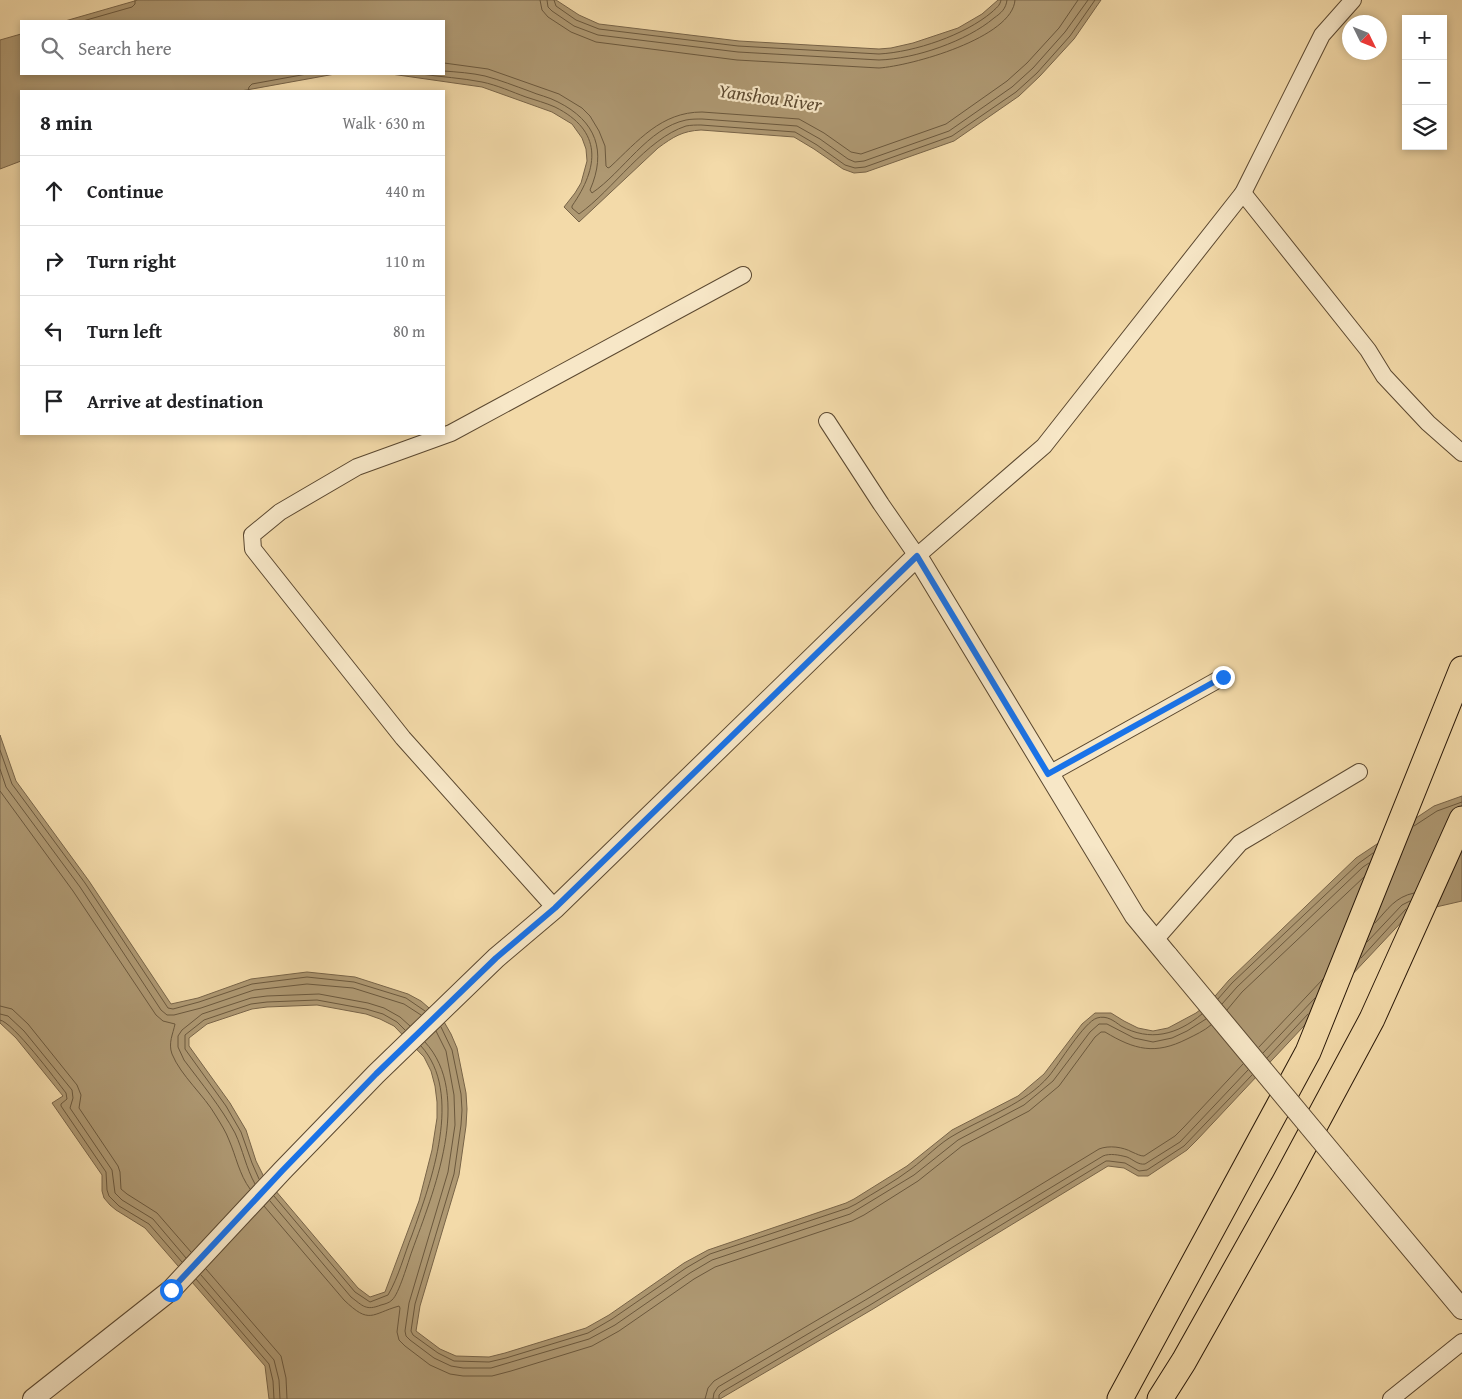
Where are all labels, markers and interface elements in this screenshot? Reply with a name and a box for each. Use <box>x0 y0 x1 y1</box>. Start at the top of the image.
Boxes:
north arrow <box>1342 15 1387 60</box>
map controls <box>1402 15 1447 150</box>
button: + <box>1402 15 1447 60</box>
search box <box>20 20 445 75</box>
icon: search <box>38 34 66 62</box>
text: Search here <box>78 34 172 62</box>
button: − <box>1402 60 1447 105</box>
water label: Yanshou River <box>716 76 825 118</box>
button: layers <box>1402 105 1447 150</box>
text: 8 min <box>40 107 92 138</box>
text: Walk · 630 m <box>342 111 425 135</box>
icon: ahead <box>40 177 68 205</box>
text: Continue <box>87 177 164 205</box>
text: 440 m <box>385 179 425 203</box>
icon: right <box>40 247 68 275</box>
text: Turn right <box>87 247 176 275</box>
text: 110 m <box>385 249 425 273</box>
icon: left <box>40 317 68 345</box>
text: Turn left <box>87 317 162 345</box>
text: 80 m <box>393 319 425 343</box>
icon: arrive <box>40 387 68 415</box>
text: Arrive at destination <box>87 387 263 415</box>
route end <box>1212 666 1235 689</box>
route start <box>160 1279 183 1302</box>

